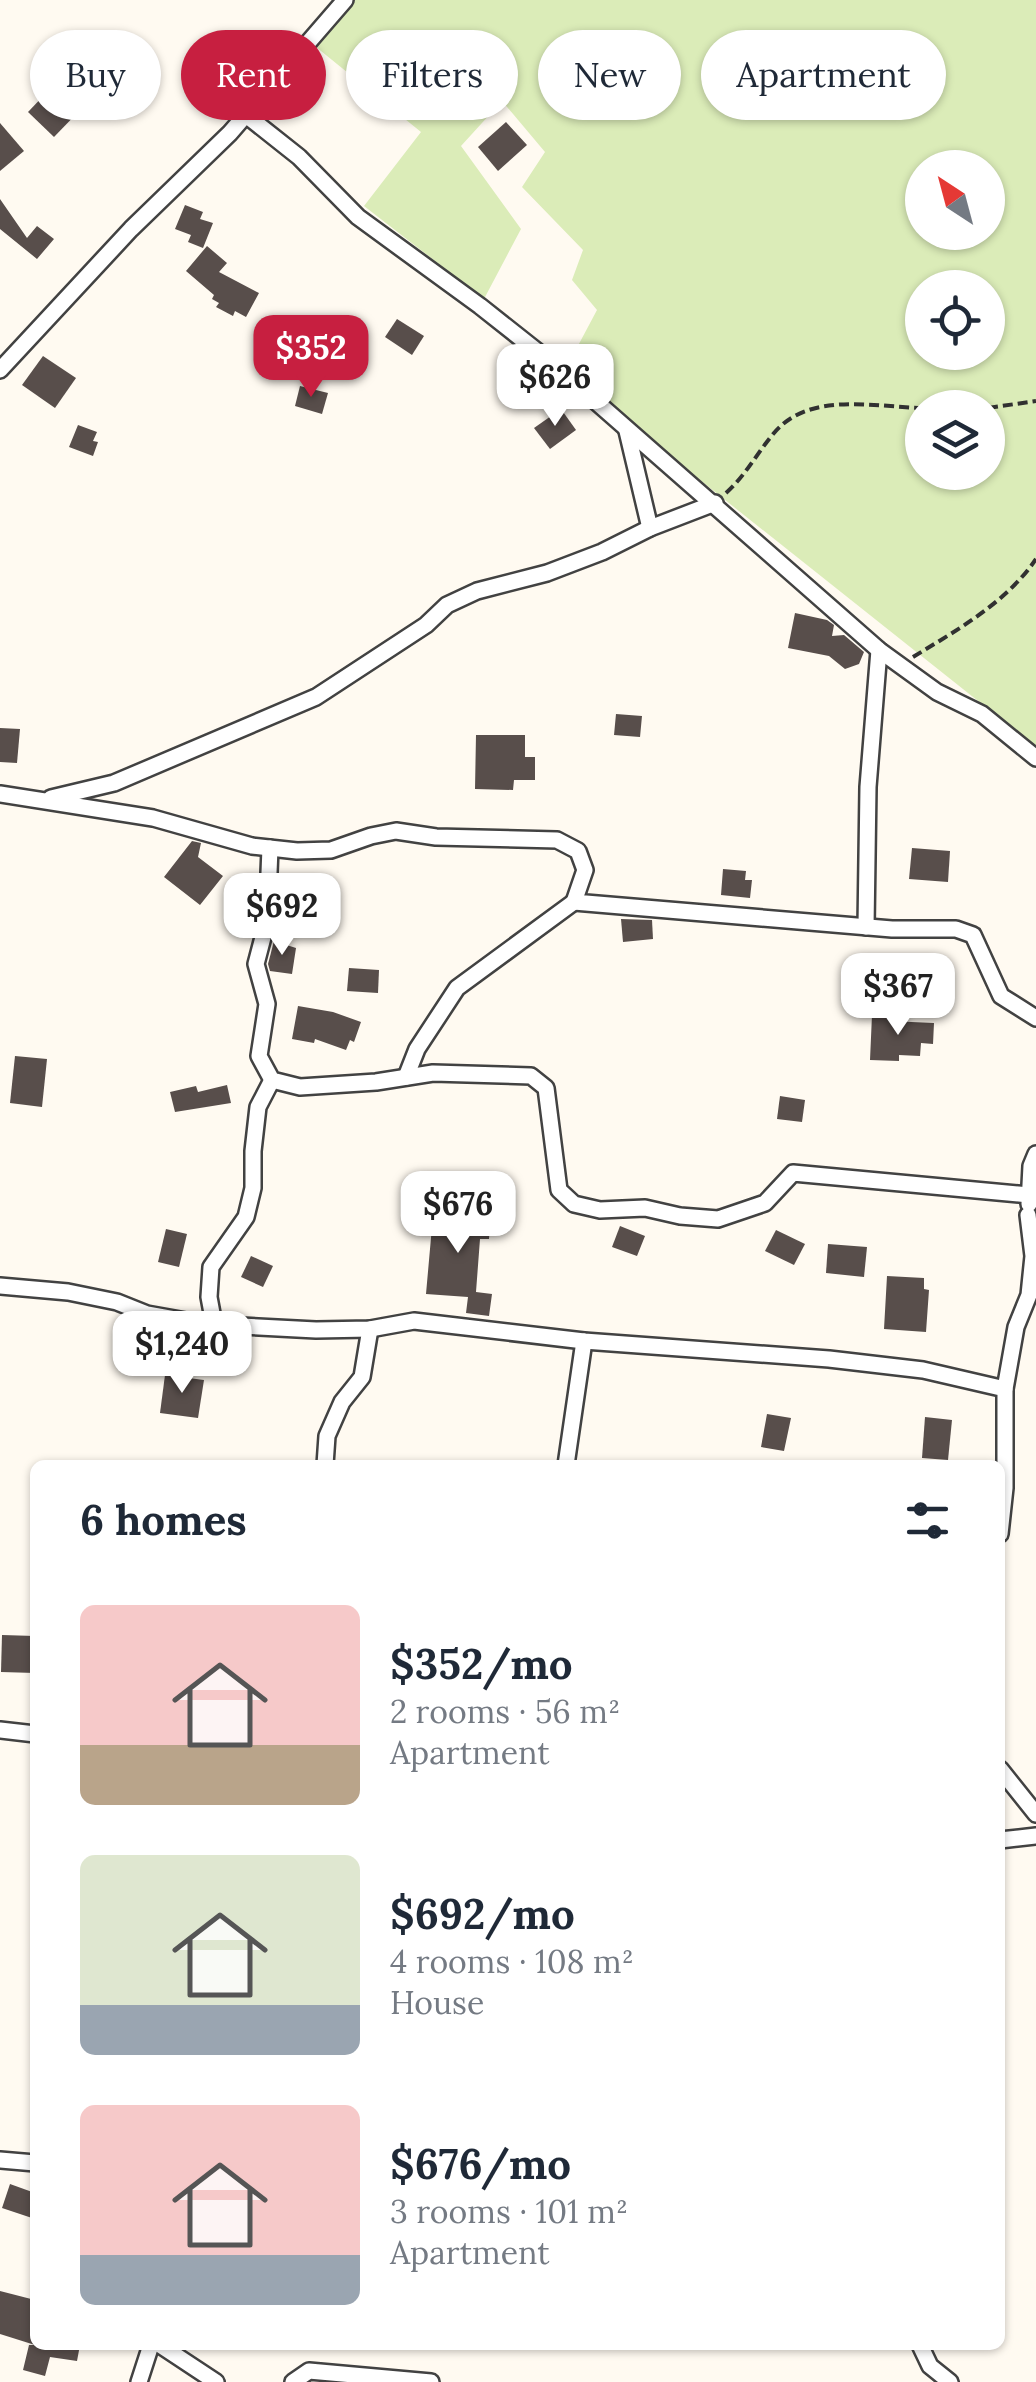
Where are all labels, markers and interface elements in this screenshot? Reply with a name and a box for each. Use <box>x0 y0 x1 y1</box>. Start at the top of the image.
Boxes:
chip: Buy <box>30 30 161 120</box>
chip: Rent <box>181 30 326 120</box>
chip: Filters <box>346 30 518 120</box>
chip: New <box>538 30 681 120</box>
chip: Apartment <box>701 30 946 120</box>
north arrow <box>905 150 1005 250</box>
map controls <box>905 150 1005 490</box>
button: locate <box>905 270 1005 370</box>
pin: $352 <box>252 315 370 400</box>
text: $352 <box>275 327 347 368</box>
pin: $626 <box>496 344 614 429</box>
text: $626 <box>519 356 591 397</box>
button: layers <box>905 390 1005 490</box>
pin: $692 <box>223 873 341 958</box>
text: $692 <box>246 885 318 926</box>
pin: $367 <box>839 953 957 1038</box>
text: $367 <box>863 965 933 1006</box>
pin: $676 <box>399 1171 517 1256</box>
text: $676 <box>423 1183 493 1224</box>
pin: $1,240 <box>101 1311 263 1396</box>
text: $1,240 <box>135 1323 229 1364</box>
text: 6 homes <box>80 1493 247 1547</box>
icon: filters <box>900 1493 955 1548</box>
text: $352/mo <box>390 1637 573 1691</box>
icon: home <box>160 1645 280 1765</box>
text: 2 rooms · 56 m² <box>390 1691 620 1732</box>
text: Apartment <box>390 1732 550 1773</box>
text: $692/mo <box>390 1887 575 1941</box>
icon: home <box>160 1895 280 2015</box>
text: 4 rooms · 108 m² <box>390 1941 634 1982</box>
text: House <box>390 1982 484 2023</box>
text: $676/mo <box>390 2137 571 2191</box>
icon: home <box>160 2145 280 2265</box>
text: 3 rooms · 101 m² <box>390 2191 628 2232</box>
text: Apartment <box>390 2232 550 2273</box>

